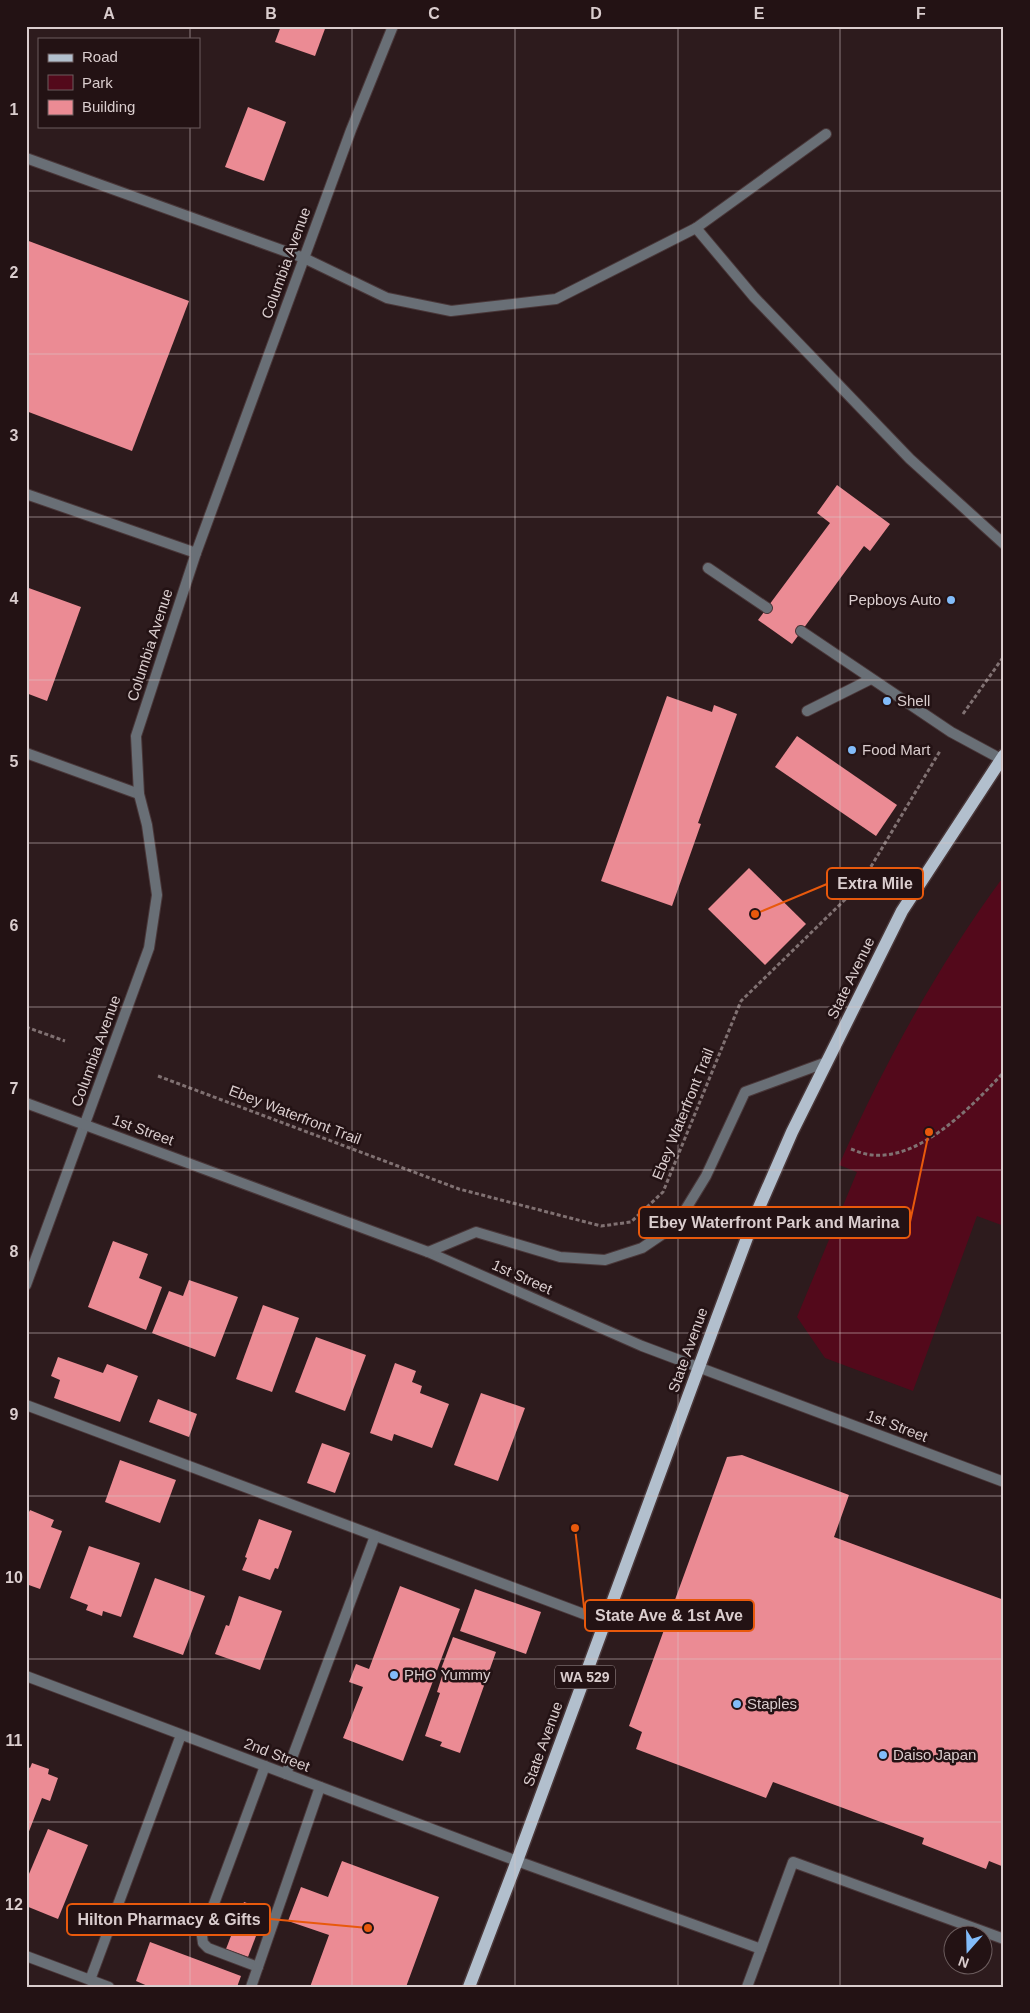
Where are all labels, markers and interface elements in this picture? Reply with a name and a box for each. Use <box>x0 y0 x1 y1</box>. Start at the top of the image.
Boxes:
text: A <box>103 5 115 22</box>
text: B <box>265 5 277 22</box>
text: C <box>428 5 440 22</box>
text: D <box>590 5 602 22</box>
text: E <box>754 5 765 22</box>
text: F <box>916 5 926 22</box>
legend <box>38 38 200 128</box>
text: Road <box>82 48 118 65</box>
text: Park <box>82 74 113 91</box>
text: Building <box>82 98 135 115</box>
text: 1 <box>10 101 19 118</box>
street label: Columbia Avenue <box>257 205 314 321</box>
text: 2 <box>10 264 19 281</box>
text: 3 <box>10 427 19 444</box>
street label: Columbia Avenue <box>123 586 176 703</box>
text: 4 <box>10 590 19 607</box>
place label: Pepboys Auto <box>848 591 941 608</box>
marker: Pepboys Auto <box>945 594 957 606</box>
place label: Shell <box>897 692 930 709</box>
marker: Shell <box>881 695 893 707</box>
place label: Food Mart <box>862 741 931 758</box>
marker: Food Mart <box>846 744 858 756</box>
text: 5 <box>10 753 19 770</box>
callout: Extra Mile <box>827 868 923 899</box>
text: Extra Mile <box>837 875 913 892</box>
text: 6 <box>10 917 19 934</box>
street label: State Avenue <box>823 934 878 1021</box>
street label: Columbia Avenue <box>67 993 124 1109</box>
street label: Ebey Waterfront Trail <box>648 1046 717 1182</box>
text: 7 <box>10 1080 19 1097</box>
street label: Ebey Waterfront Trail <box>227 1081 364 1148</box>
street label: 1st Street <box>110 1111 177 1149</box>
callout: Ebey Waterfront Park and Marina <box>639 1207 910 1238</box>
text: Ebey Waterfront Park and Marina <box>648 1214 900 1231</box>
text: 8 <box>10 1243 19 1260</box>
street label: 1st Street <box>489 1256 556 1298</box>
street label: State Avenue <box>664 1305 711 1395</box>
text: 9 <box>10 1406 19 1423</box>
street label: 1st Street <box>864 1406 931 1445</box>
text: 10 <box>5 1569 23 1586</box>
callout: State Ave & 1st Ave <box>585 1600 754 1631</box>
text: State Ave & 1st Ave <box>595 1607 743 1624</box>
road number: WA 529 <box>555 1665 615 1688</box>
place label: PHO Yummy <box>404 1666 491 1683</box>
marker: PHO Yummy <box>388 1669 400 1681</box>
place label: Staples <box>747 1695 797 1712</box>
marker: Staples <box>731 1698 743 1710</box>
street label: State Avenue <box>519 1699 566 1789</box>
text: 11 <box>6 1732 23 1749</box>
street label: 2nd Street <box>242 1734 313 1775</box>
place label: Daiso Japan <box>893 1746 976 1763</box>
marker: Daiso Japan <box>877 1749 889 1761</box>
text: 12 <box>5 1896 23 1913</box>
callout: Hilton Pharmacy & Gifts <box>67 1904 270 1935</box>
text: Hilton Pharmacy & Gifts <box>77 1911 261 1928</box>
north arrow <box>942 1926 992 1976</box>
text: N <box>956 1953 971 1971</box>

